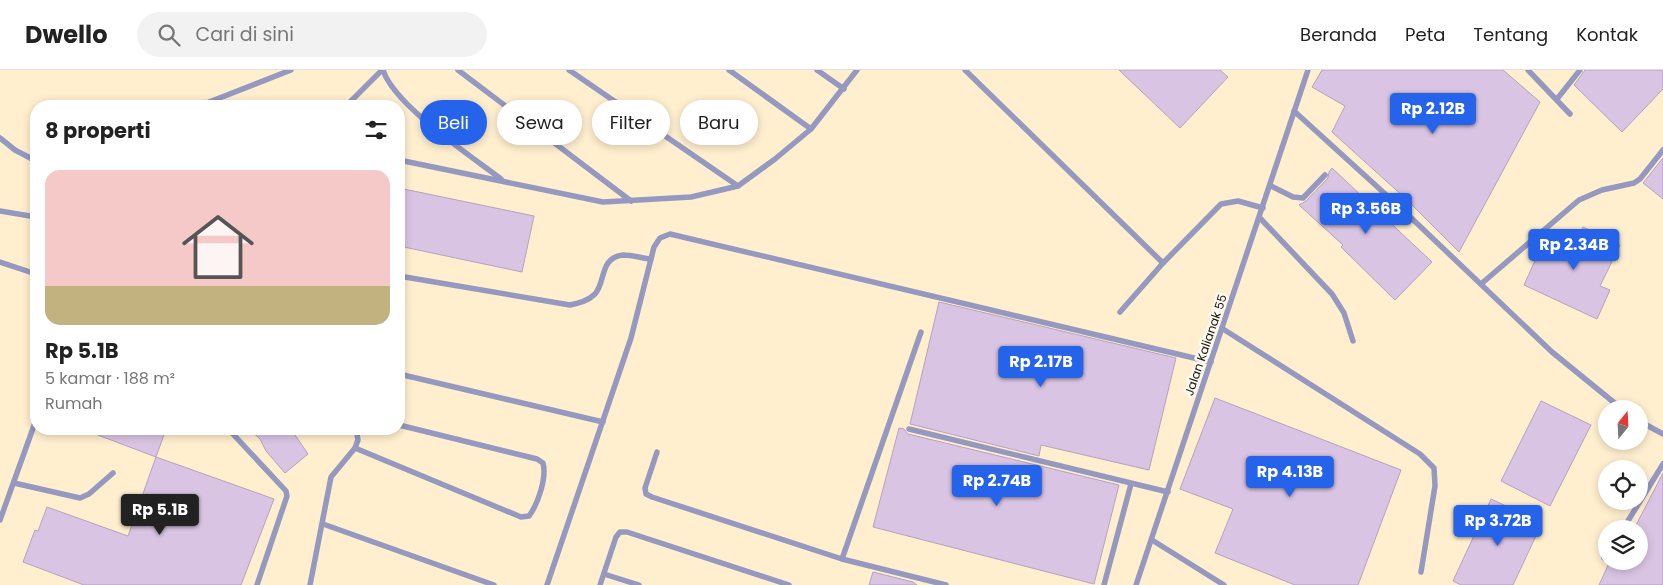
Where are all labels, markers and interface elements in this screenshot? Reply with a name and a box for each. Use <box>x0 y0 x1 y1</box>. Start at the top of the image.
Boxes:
search box <box>137 12 487 57</box>
text: Dwello <box>25 18 107 51</box>
icon: search <box>155 21 183 49</box>
text: Cari di sini <box>195 21 294 48</box>
text: Beranda <box>1300 22 1377 47</box>
text: Peta <box>1405 22 1445 47</box>
text: Tentang <box>1473 22 1548 47</box>
text: Kontak <box>1576 22 1638 47</box>
pin: Rp 2.12B <box>1381 92 1485 135</box>
text: Rp 2.12B <box>1401 97 1465 120</box>
chip: Beli <box>420 100 487 145</box>
chip: Sewa <box>497 100 582 145</box>
chip: Filter <box>592 100 670 145</box>
chip: Baru <box>680 100 758 145</box>
text: 8 properti <box>45 116 151 145</box>
icon: filters <box>362 116 390 144</box>
pin: Rp 3.56B <box>1314 192 1418 235</box>
text: Rp 3.56B <box>1331 197 1401 220</box>
icon: home <box>173 202 263 292</box>
pin: Rp 2.34B <box>1522 228 1626 271</box>
text: Rp 2.34B <box>1539 233 1609 256</box>
street label: Jalan Kalianak 55 <box>1180 292 1231 398</box>
text: Rp 5.1B <box>45 336 119 365</box>
pin: Rp 2.17B <box>989 346 1093 388</box>
text: Rp 2.17B <box>1009 350 1073 373</box>
text: 5 kamar · 188 m² <box>45 367 175 390</box>
text: Rumah <box>45 392 103 415</box>
north arrow <box>1598 400 1648 450</box>
map controls <box>1598 400 1648 570</box>
pin: Rp 4.13B <box>1238 456 1342 498</box>
text: Rp 4.13B <box>1257 460 1323 483</box>
button: locate <box>1598 460 1648 510</box>
pin: Rp 2.74B <box>945 464 1049 507</box>
text: Rp 2.74B <box>963 469 1031 492</box>
pin: Rp 5.1B <box>114 494 206 536</box>
text: Rp 5.1B <box>132 498 188 521</box>
pin: Rp 3.72B <box>1446 504 1550 547</box>
text: Rp 3.72B <box>1464 509 1532 532</box>
button: layers <box>1598 520 1648 570</box>

